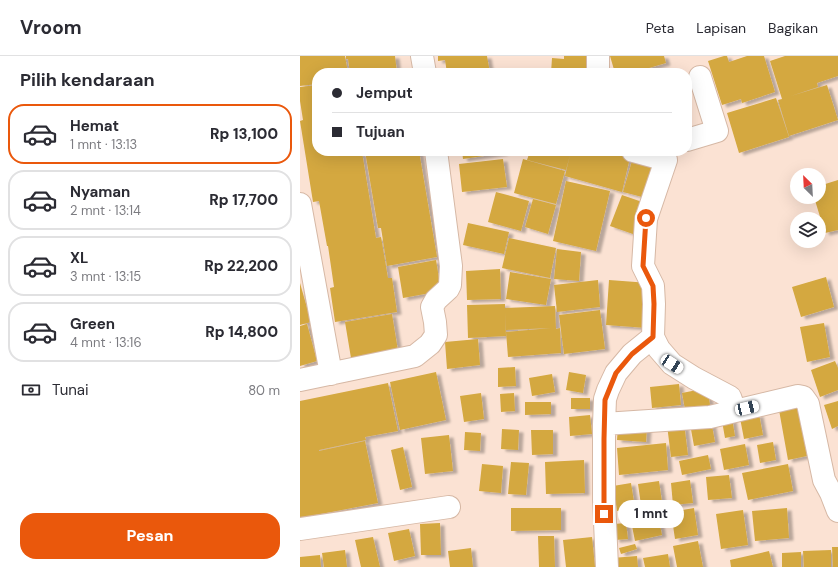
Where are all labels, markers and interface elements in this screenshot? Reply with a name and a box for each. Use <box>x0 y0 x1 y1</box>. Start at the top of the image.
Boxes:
text: Vroom <box>20 15 82 40</box>
text: Peta <box>646 19 674 37</box>
text: Lapisan <box>696 19 746 37</box>
text: Bagikan <box>768 19 818 37</box>
text: Pilih kendaraan <box>20 68 155 92</box>
text: Jemput <box>356 83 413 103</box>
icon: car <box>22 116 58 152</box>
text: Hemat <box>70 116 119 136</box>
text: Tujuan <box>356 122 405 142</box>
text: Rp 13,100 <box>210 124 278 144</box>
text: 1 mnt · 13:13 <box>70 136 137 153</box>
north arrow <box>790 168 826 204</box>
map controls <box>790 168 826 248</box>
icon: car <box>22 182 58 218</box>
text: Nyaman <box>70 182 130 202</box>
text: Rp 17,700 <box>209 190 278 210</box>
text: 2 mnt · 13:14 <box>70 202 141 219</box>
route start <box>637 209 655 227</box>
button: layers <box>790 212 826 248</box>
icon: car <box>22 248 58 284</box>
text: XL <box>70 248 88 268</box>
text: Rp 22,200 <box>204 256 278 276</box>
text: 3 mnt · 13:15 <box>70 268 141 285</box>
icon: car <box>22 314 58 350</box>
text: Green <box>70 314 115 334</box>
text: Rp 14,800 <box>205 322 278 342</box>
text: 4 mnt · 13:16 <box>70 334 142 351</box>
car <box>659 352 685 376</box>
icon: cash <box>20 379 42 401</box>
text: Tunai <box>52 380 89 400</box>
text: 80 m <box>248 382 280 399</box>
car <box>734 399 760 417</box>
callout: 1 mnt <box>618 500 684 528</box>
route end <box>595 505 613 523</box>
text: 1 mnt <box>634 505 668 522</box>
button: Pesan <box>20 513 280 559</box>

